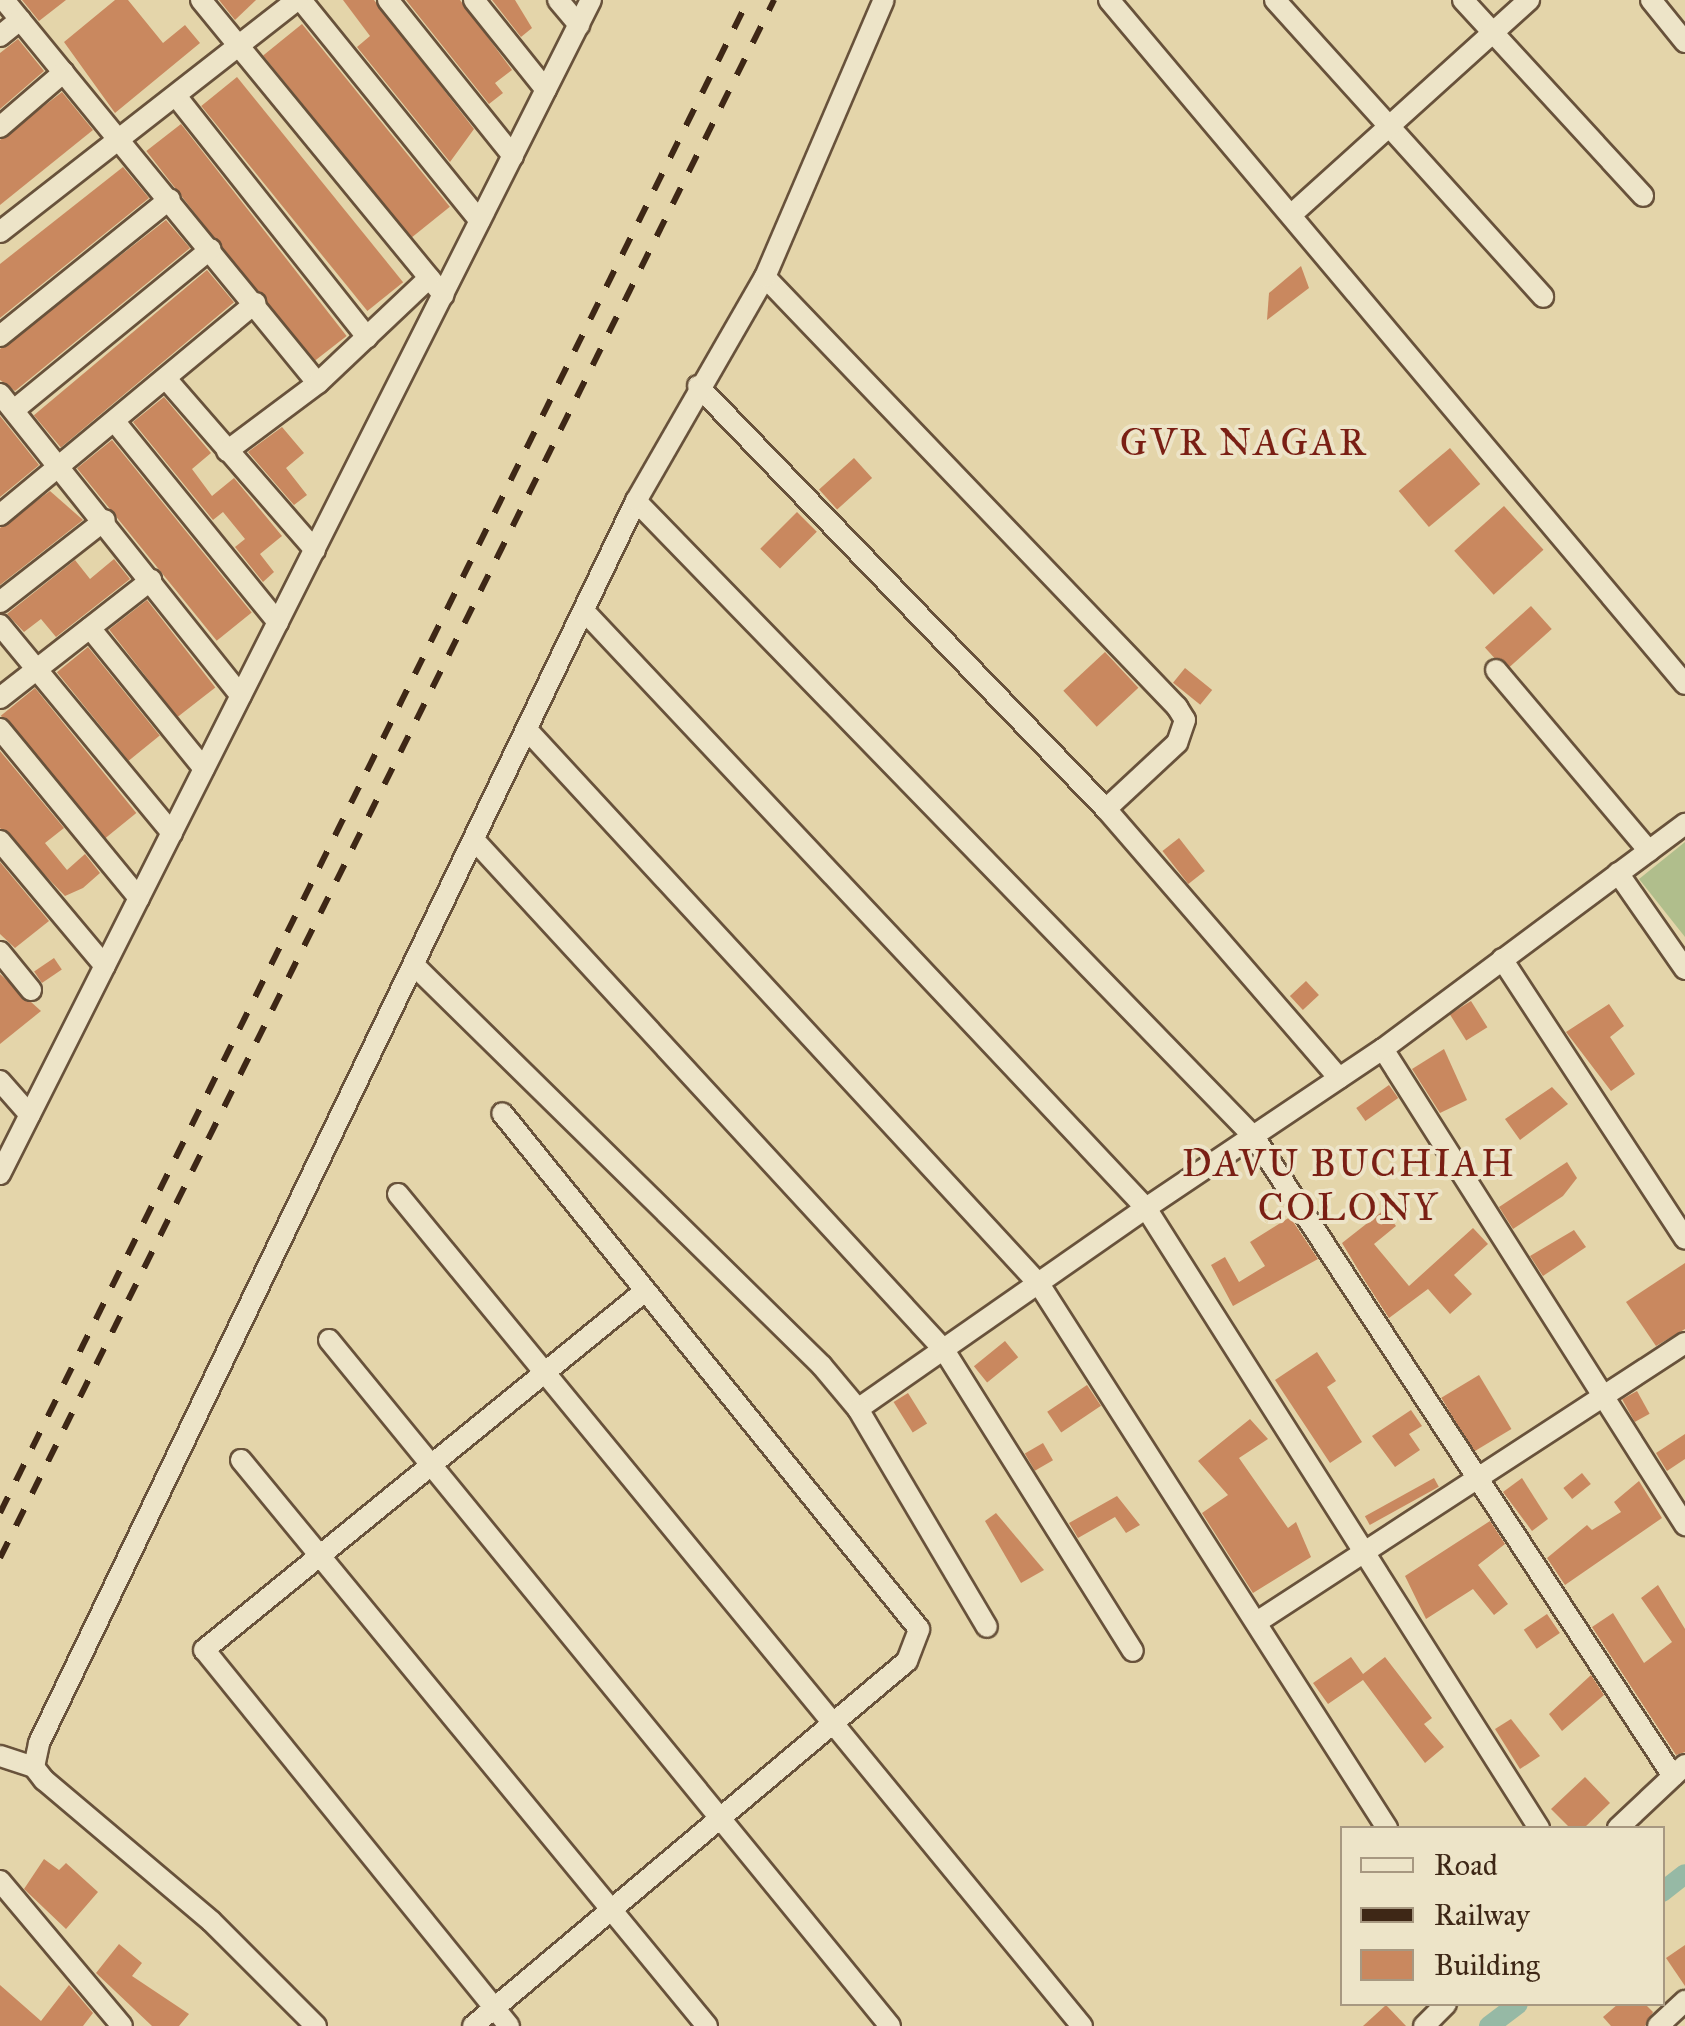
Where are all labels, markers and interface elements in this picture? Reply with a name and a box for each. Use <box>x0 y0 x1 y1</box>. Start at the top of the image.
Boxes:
district label: GVR NAGAR <box>1120 420 1368 466</box>
district label: DAVU BUCHIAH COLONY <box>1182 1141 1516 1230</box>
legend <box>1340 1826 1665 2006</box>
text: Road <box>1434 1847 1498 1883</box>
text: Railway <box>1434 1897 1530 1933</box>
text: Building <box>1434 1947 1540 1983</box>

